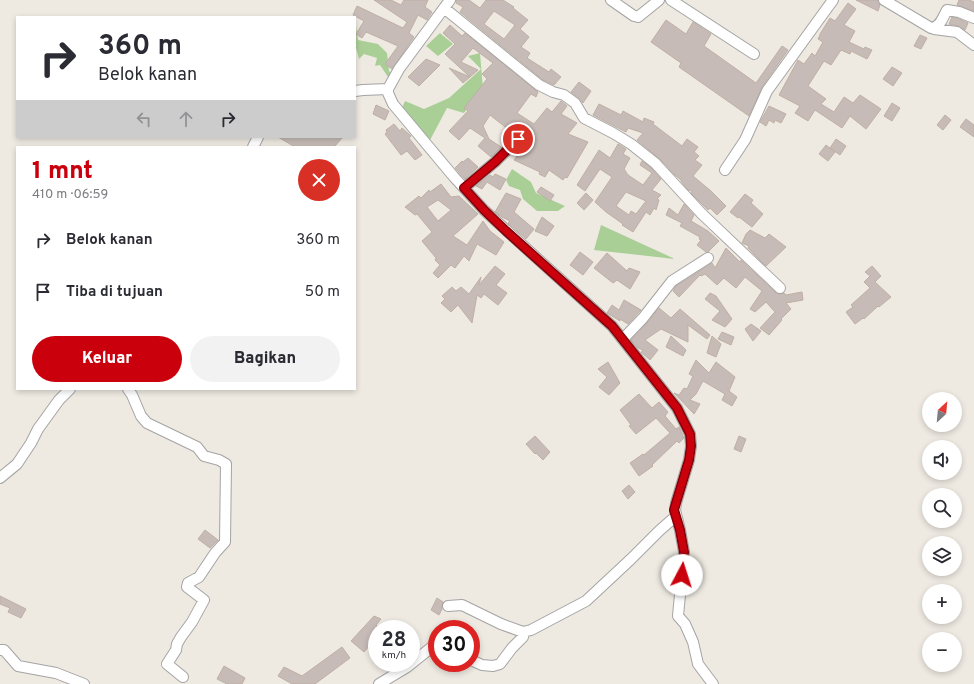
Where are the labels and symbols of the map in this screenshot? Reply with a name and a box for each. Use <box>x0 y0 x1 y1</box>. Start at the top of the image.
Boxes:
pin <box>501 122 535 156</box>
north arrow <box>922 392 962 432</box>
position arrow <box>661 554 703 596</box>
speed limit sign: 30 <box>428 620 480 672</box>

